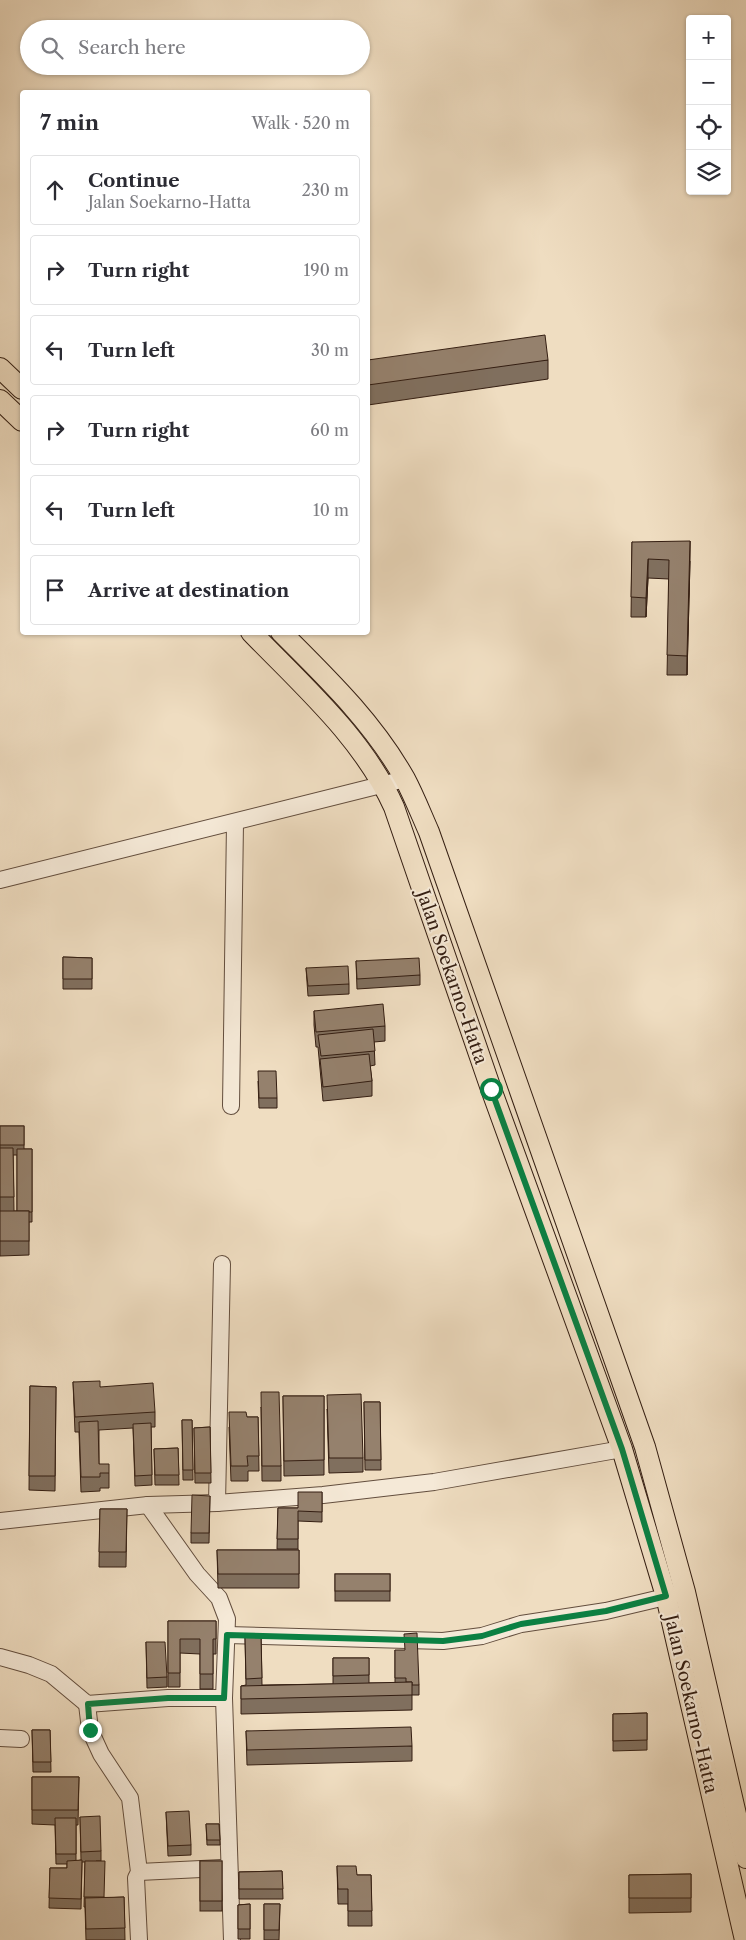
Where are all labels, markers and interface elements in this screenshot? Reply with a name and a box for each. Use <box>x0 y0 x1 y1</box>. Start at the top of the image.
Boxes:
map controls <box>686 15 731 195</box>
button: + <box>686 15 731 60</box>
search box <box>20 20 370 75</box>
icon: search <box>38 34 66 62</box>
text: Search here <box>78 36 186 59</box>
button: − <box>686 60 731 105</box>
button: locate <box>686 105 731 150</box>
text: 7 min <box>40 110 99 135</box>
text: Walk · 520 m <box>252 113 350 133</box>
button: layers <box>686 150 731 195</box>
text: Continue <box>88 169 180 192</box>
icon: ahead <box>41 176 69 204</box>
text: 230 m <box>302 180 349 200</box>
text: Jalan Soekarno-Hatta <box>88 192 251 212</box>
icon: right <box>41 256 69 284</box>
text: Turn right <box>88 259 189 282</box>
text: 190 m <box>304 260 349 280</box>
icon: left <box>41 336 69 364</box>
text: Turn left <box>88 339 175 362</box>
text: 30 m <box>311 340 349 360</box>
icon: right <box>41 416 69 444</box>
text: Turn right <box>88 419 189 442</box>
text: 60 m <box>310 420 349 440</box>
icon: left <box>41 496 69 524</box>
text: Turn left <box>88 499 175 522</box>
text: 10 m <box>313 500 349 520</box>
icon: arrive <box>41 576 69 604</box>
text: Arrive at destination <box>88 579 289 602</box>
street label: Jalan Soekarno-Hatta <box>411 884 492 1068</box>
route start <box>480 1078 503 1101</box>
street label: Jalan Soekarno-Hatta <box>659 1609 722 1796</box>
route end <box>79 1719 102 1742</box>

